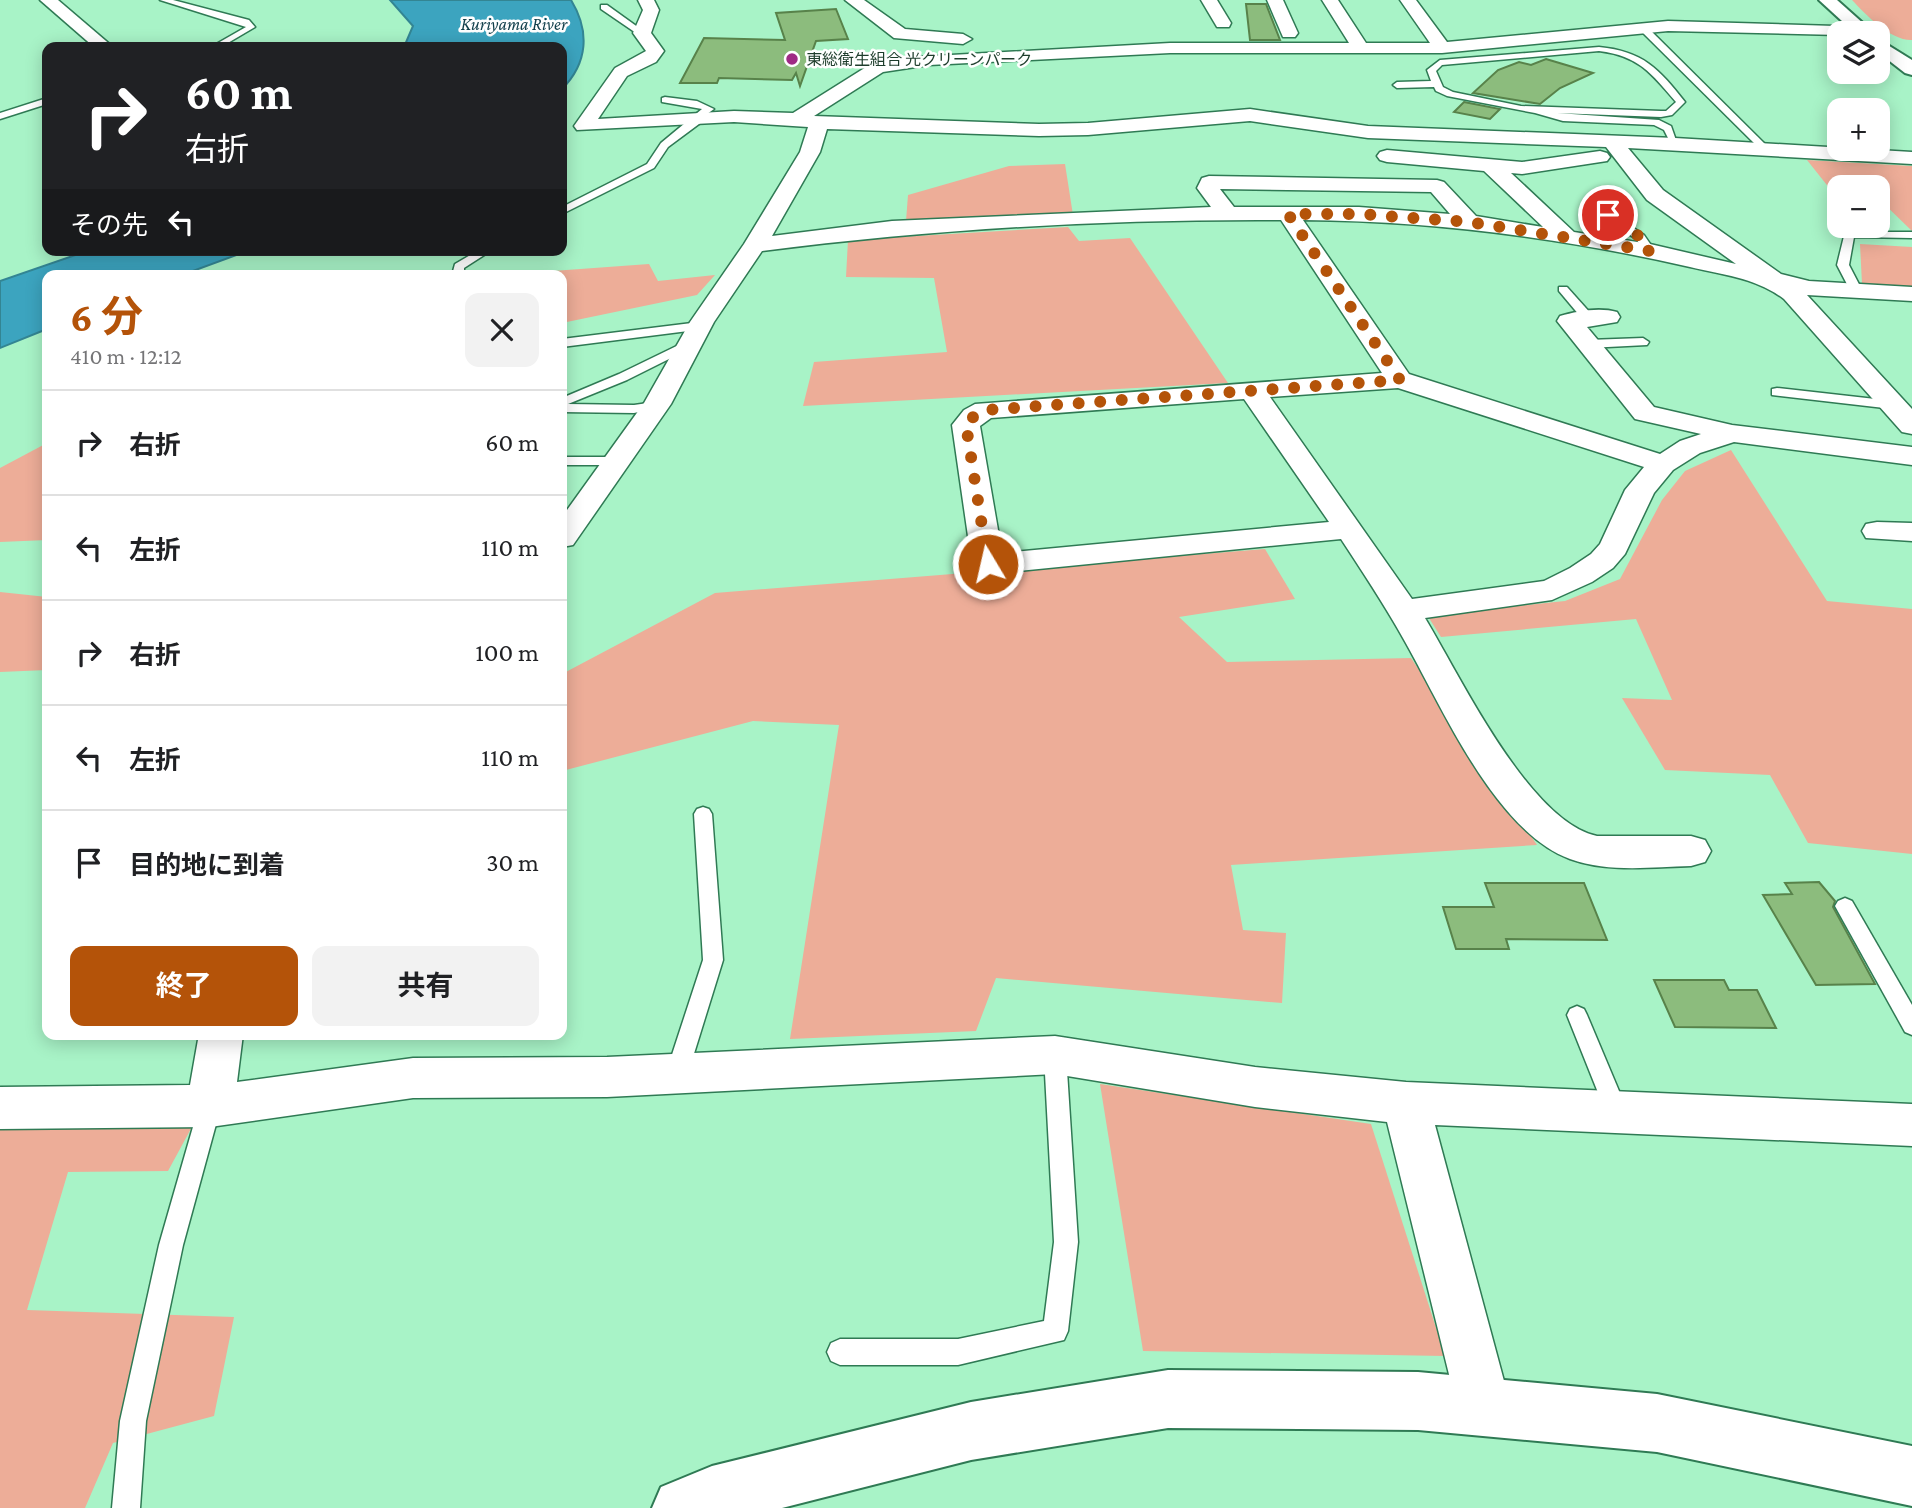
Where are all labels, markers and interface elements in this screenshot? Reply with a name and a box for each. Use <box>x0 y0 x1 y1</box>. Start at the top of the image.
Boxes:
water label: Kuriyama River <box>461 14 568 34</box>
map controls <box>1827 21 1890 238</box>
button: layers <box>1827 21 1890 84</box>
marker: 東総衛生組合 光クリーンパーク <box>784 51 800 67</box>
place label: 東総衛生組合 光クリーンパーク <box>806 51 1032 68</box>
text: 60 m <box>185 65 292 120</box>
icon: right <box>70 70 161 161</box>
button: + <box>1827 98 1890 161</box>
text: 右折 <box>185 131 249 167</box>
button: − <box>1827 175 1890 238</box>
pin <box>1578 185 1638 245</box>
icon: arrive <box>1589 196 1627 234</box>
icon: left <box>162 203 200 241</box>
text: その先 <box>70 211 148 240</box>
text: 6 分 <box>70 293 143 340</box>
button: close <box>465 293 539 367</box>
text: 410 m · 12:12 <box>70 343 182 369</box>
icon: right <box>70 424 108 462</box>
text: 60 m <box>485 428 539 457</box>
text: 右折 <box>129 431 181 460</box>
position arrow <box>951 527 1025 601</box>
icon: left <box>70 529 108 567</box>
text: 110 m <box>481 533 539 562</box>
text: 左折 <box>129 536 181 565</box>
icon: right <box>70 634 108 672</box>
text: 100 m <box>475 638 539 667</box>
text: 右折 <box>129 641 181 670</box>
icon: left <box>70 739 108 777</box>
text: 110 m <box>481 743 539 772</box>
text: 左折 <box>129 746 181 775</box>
icon: arrive <box>70 844 108 882</box>
text: 30 m <box>486 848 539 877</box>
text: 目的地に到着 <box>129 851 285 880</box>
button: 終了 <box>70 946 298 1026</box>
button: 共有 <box>312 946 539 1026</box>

